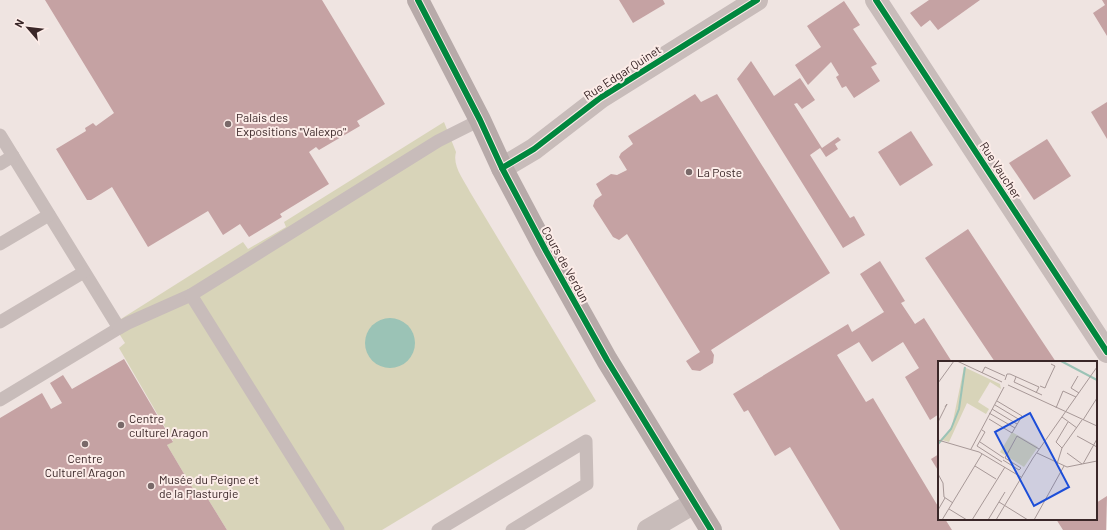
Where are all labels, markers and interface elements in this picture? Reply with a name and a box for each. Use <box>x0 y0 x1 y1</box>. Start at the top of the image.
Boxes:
north arrow <box>8 8 48 48</box>
text: N <box>11 17 26 29</box>
street label: Rue Edgar Quinet <box>581 42 663 102</box>
place label: Palais des Expositions "Valexpo" <box>236 110 346 138</box>
marker: Palais des Expositions "Valexpo" <box>223 119 233 129</box>
street label: Rue Vaucher <box>977 139 1025 202</box>
place label: La Poste <box>697 165 742 179</box>
marker: La Poste <box>684 167 694 177</box>
street label: Cours de Verdun <box>539 224 593 304</box>
inset map <box>938 361 1097 520</box>
place label: Centre culturel Aragon <box>129 411 208 439</box>
marker: Centre culturel Aragon <box>116 420 126 430</box>
marker: Centre Culturel Aragon <box>80 439 90 449</box>
place label: Centre Culturel Aragon <box>45 451 125 479</box>
place label: Musée du Peigne et de la Plasturgie <box>159 472 259 500</box>
marker: Musée du Peigne et de la Plasturgie <box>146 481 156 491</box>

